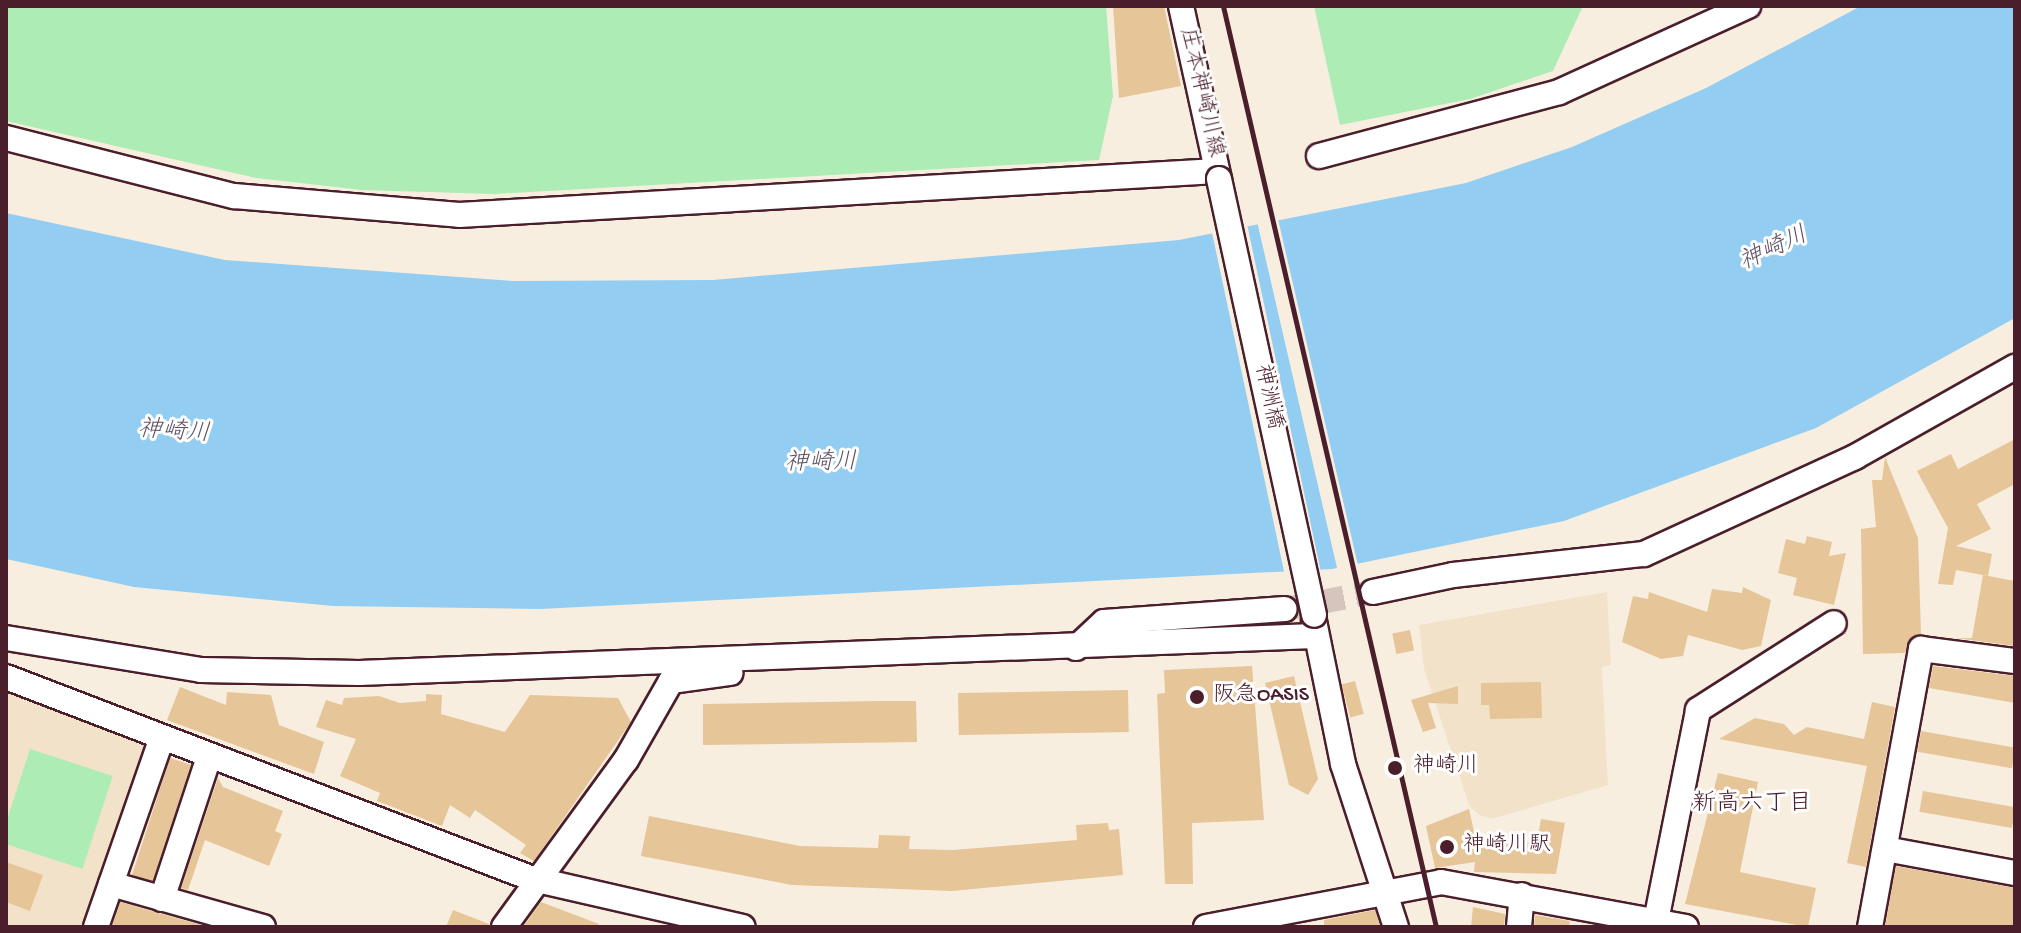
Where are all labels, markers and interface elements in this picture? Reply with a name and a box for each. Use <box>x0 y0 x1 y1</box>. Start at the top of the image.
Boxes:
street label: 庄本神崎川線 <box>1172 26 1228 160</box>
water label: 神崎川 <box>1735 222 1813 278</box>
street label: 神洲橋 <box>1247 362 1287 432</box>
water label: 神崎川 <box>137 416 211 450</box>
water label: 神崎川 <box>785 449 857 479</box>
place label: 阪急OASIS <box>1213 684 1309 710</box>
marker: 阪急OASIS <box>1188 688 1206 706</box>
place label: 神崎川 <box>1413 755 1479 781</box>
marker: 神崎川 <box>1384 757 1406 779</box>
district label: 新高六丁目 <box>1692 791 1812 819</box>
place label: 神崎川駅 <box>1463 834 1551 860</box>
marker: 神崎川駅 <box>1438 838 1456 856</box>

